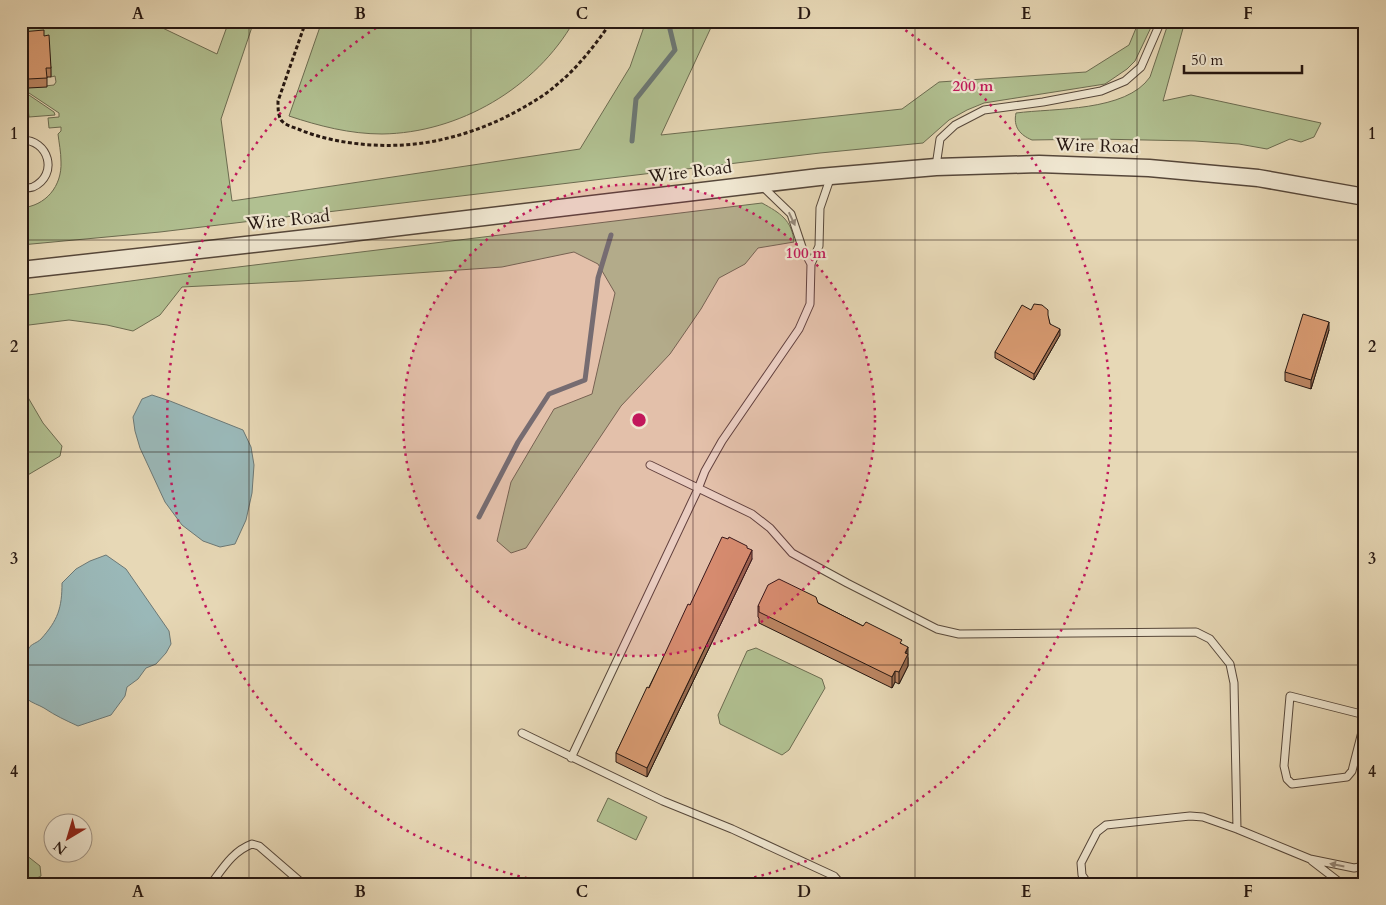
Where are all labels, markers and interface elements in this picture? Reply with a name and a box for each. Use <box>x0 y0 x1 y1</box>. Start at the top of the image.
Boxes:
text: A <box>132 3 144 25</box>
text: B <box>354 3 366 25</box>
text: C <box>576 3 588 25</box>
text: D <box>797 3 811 25</box>
text: E <box>1021 3 1031 25</box>
text: F <box>1243 3 1253 25</box>
scale bar <box>1184 42 1301 74</box>
text: 50 m <box>1191 50 1223 70</box>
text: 200 m <box>953 76 994 96</box>
text: 1 <box>10 123 18 145</box>
text: 1 <box>1368 123 1376 145</box>
street label: Wire Road <box>1054 132 1140 160</box>
street label: Wire Road <box>646 154 734 190</box>
street label: Wire Road <box>244 203 332 237</box>
one-way arrow <box>788 212 796 226</box>
text: 100 m <box>786 243 827 263</box>
text: 2 <box>10 336 18 358</box>
text: 2 <box>1368 336 1376 358</box>
centre of rings <box>630 411 648 429</box>
text: 3 <box>10 548 18 570</box>
text: 3 <box>1368 548 1376 570</box>
text: 4 <box>10 761 18 783</box>
text: 4 <box>1368 761 1376 783</box>
north arrow <box>42 812 92 862</box>
text: N <box>50 837 71 859</box>
one-way arrow <box>1330 861 1345 869</box>
text: A <box>132 881 144 903</box>
text: B <box>354 881 366 903</box>
text: C <box>576 881 588 903</box>
text: D <box>797 881 811 903</box>
text: E <box>1021 881 1031 903</box>
text: F <box>1243 881 1253 903</box>

